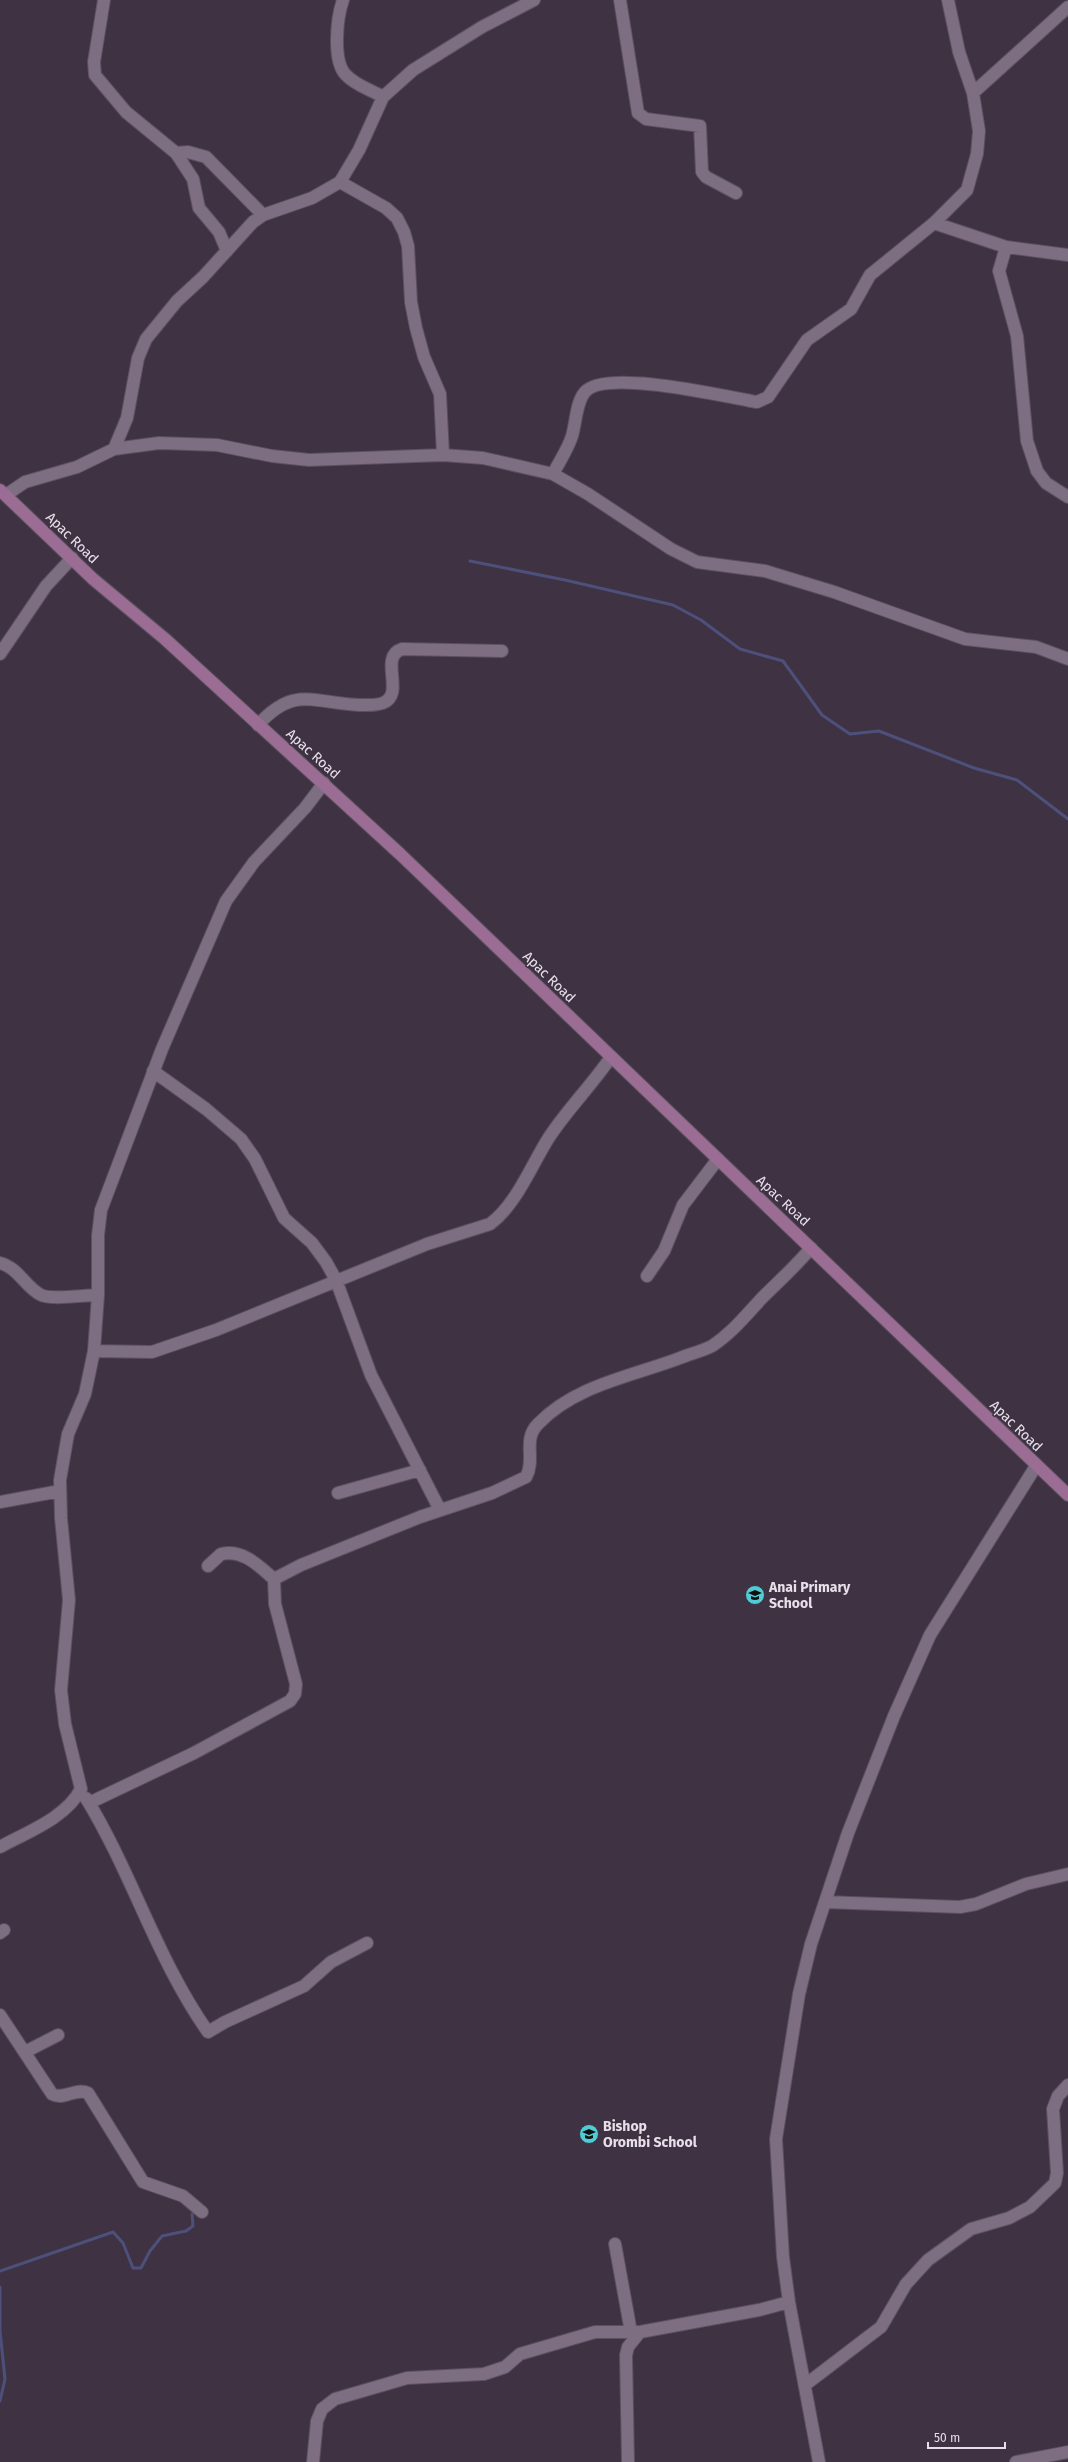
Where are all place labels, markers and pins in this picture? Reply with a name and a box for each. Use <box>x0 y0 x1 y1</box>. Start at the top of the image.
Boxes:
place label: Anai Primary School <box>768 1579 851 1612</box>
school or university icon: Anai Primary School <box>744 1584 766 1606</box>
place label: Bishop Orombi School <box>603 2118 698 2151</box>
school or university icon: Bishop Orombi School <box>578 2123 600 2145</box>

